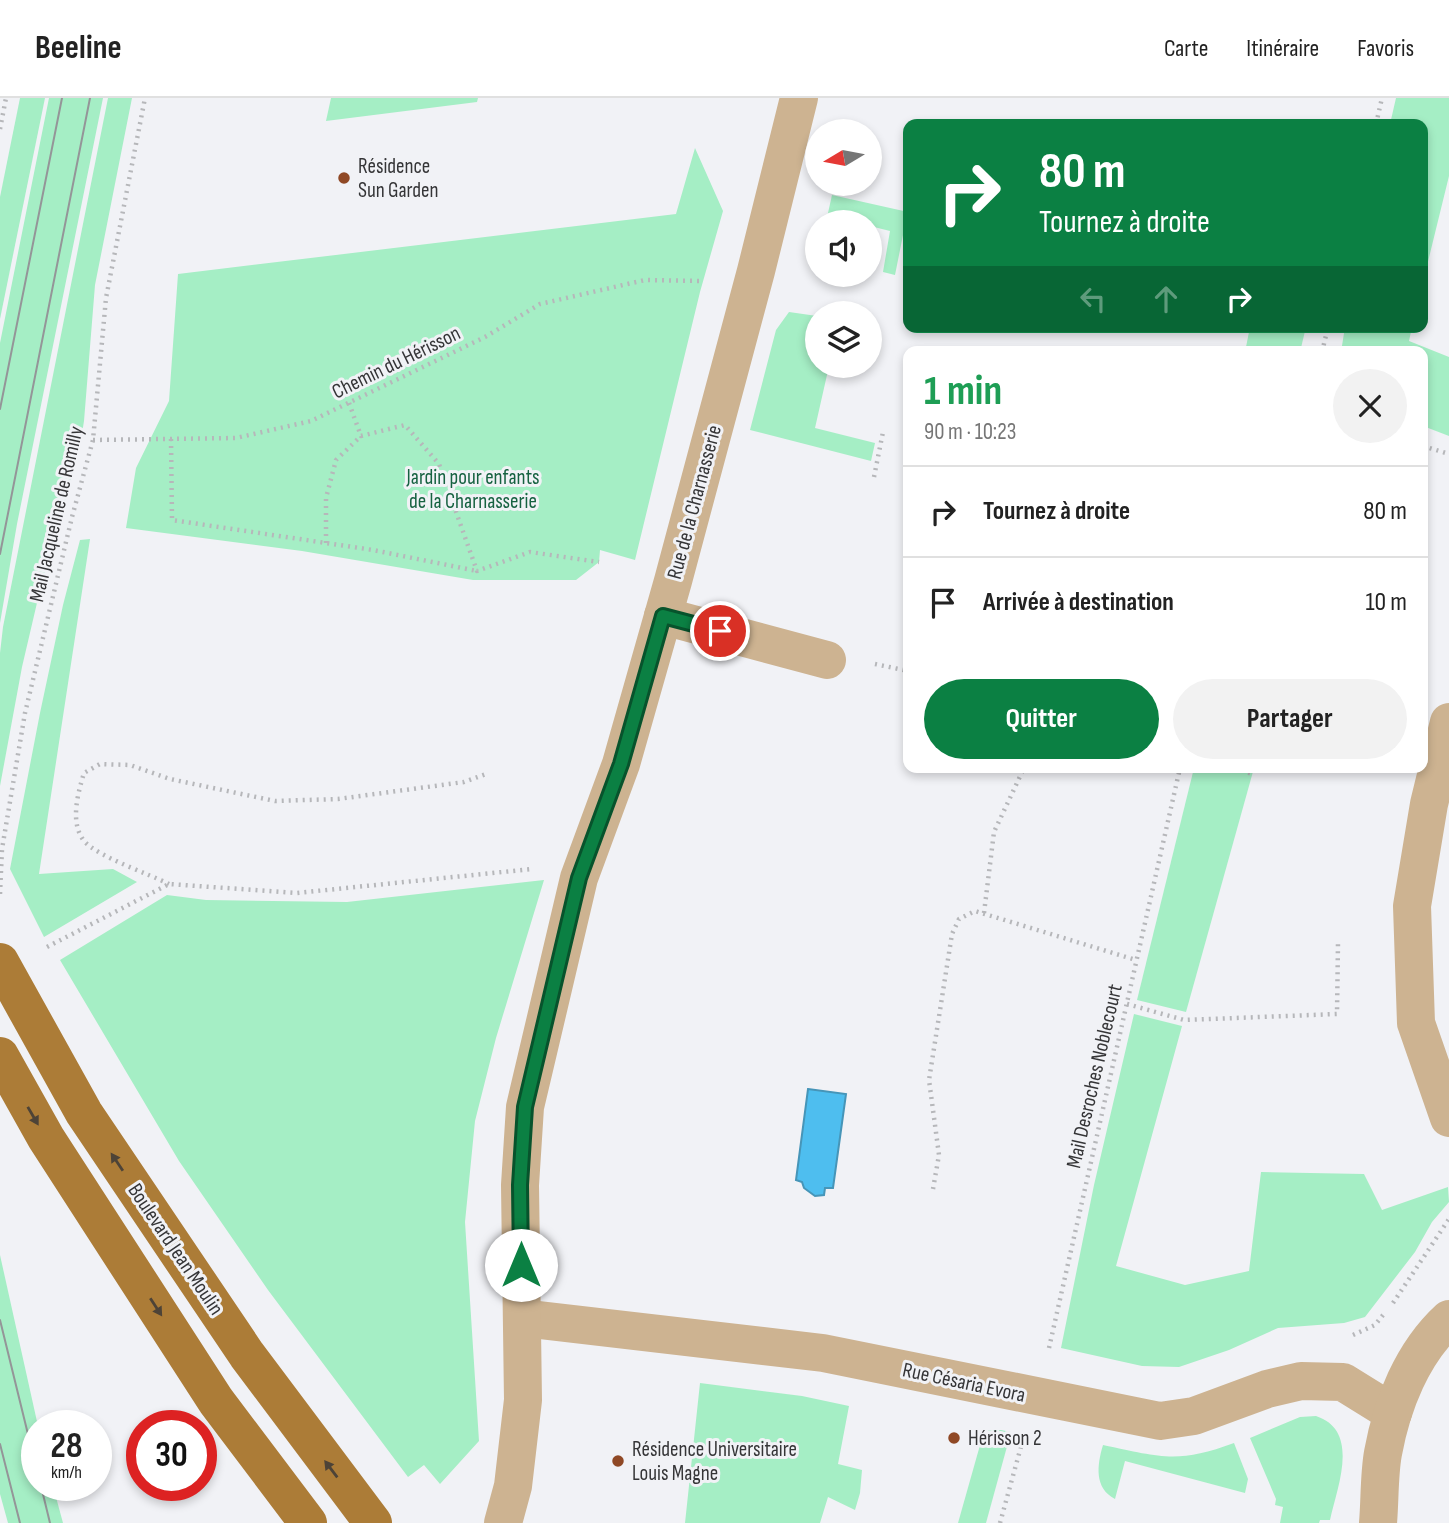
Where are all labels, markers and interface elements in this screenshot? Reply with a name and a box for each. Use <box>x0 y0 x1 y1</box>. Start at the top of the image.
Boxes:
text: Beeline <box>35 28 122 68</box>
text: Carte <box>1164 34 1208 63</box>
text: Itinéraire <box>1246 34 1319 63</box>
text: Favoris <box>1357 34 1414 63</box>
north arrow <box>805 119 882 196</box>
map controls <box>805 119 882 378</box>
text: 80 m <box>1039 143 1126 202</box>
icon: right <box>924 147 1015 238</box>
place label: Résidence Sun Garden <box>358 154 438 203</box>
marker: Résidence Sun Garden <box>336 170 352 186</box>
text: Tournez à droite <box>1039 203 1210 242</box>
button: sound <box>805 210 882 287</box>
icon: left <box>1074 280 1112 318</box>
icon: ahead <box>1147 280 1185 318</box>
icon: right <box>1220 280 1258 318</box>
button: layers <box>805 301 882 378</box>
street label: Chemin du Hérisson <box>328 321 465 404</box>
text: 1 min <box>924 366 1002 417</box>
button: close <box>1333 369 1407 443</box>
text: 90 m · 10:23 <box>924 418 1016 446</box>
street label: Rue de la Charnasserie <box>662 423 727 582</box>
street label: Mail Jacqueline de Romilly <box>24 424 89 604</box>
park label: Jardin pour enfants de la Charnasserie <box>406 465 539 514</box>
icon: right <box>924 493 962 531</box>
text: Tournez à droite <box>983 496 1130 527</box>
text: 80 m <box>1363 496 1407 527</box>
icon: arrive <box>924 584 962 622</box>
text: Arrivée à destination <box>983 587 1174 618</box>
text: 10 m <box>1365 587 1407 618</box>
pin <box>690 601 750 661</box>
icon: arrive <box>701 612 739 650</box>
button: Quitter <box>924 679 1159 759</box>
button: Partager <box>1173 679 1407 759</box>
street label: Mail Desroches Noblecourt <box>1061 982 1128 1171</box>
one-way arrow <box>27 1106 39 1125</box>
one-way arrow <box>110 1153 124 1171</box>
street label: Boulevard Jean Moulin <box>122 1179 229 1320</box>
position arrow <box>484 1228 558 1302</box>
one-way arrow <box>149 1298 162 1317</box>
street label: Rue Césaria Evora <box>900 1357 1027 1408</box>
speed limit sign: 30 <box>126 1410 217 1501</box>
text: 28 <box>51 1425 82 1468</box>
place label: Hérisson 2 <box>968 1426 1042 1451</box>
marker: Hérisson 2 <box>946 1430 962 1446</box>
place label: Résidence Universitaire Louis Magne <box>632 1437 797 1486</box>
marker: Résidence Universitaire Louis Magne <box>610 1453 626 1469</box>
one-way arrow <box>324 1460 339 1478</box>
text: km/h <box>51 1462 82 1483</box>

